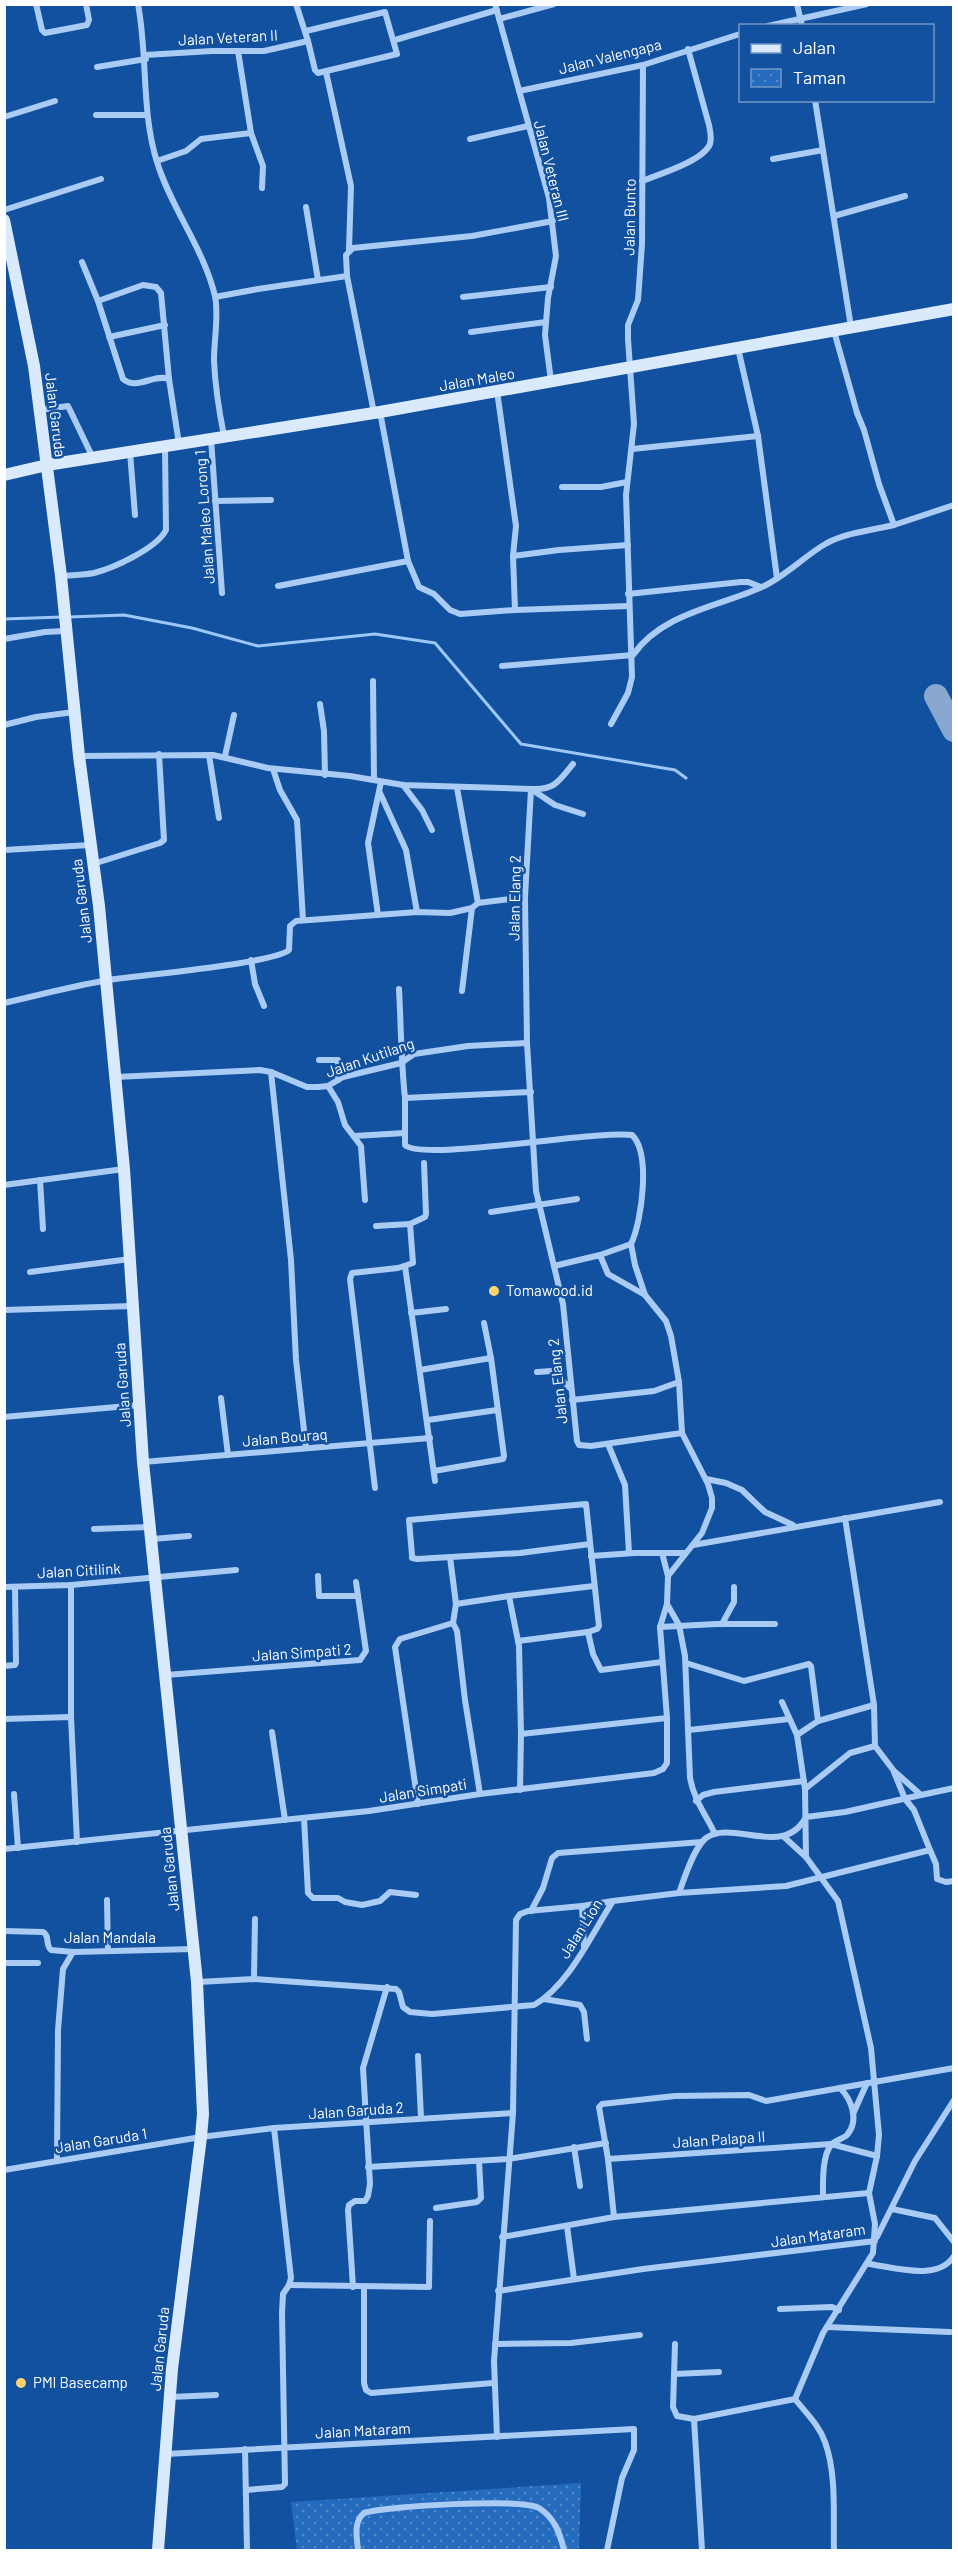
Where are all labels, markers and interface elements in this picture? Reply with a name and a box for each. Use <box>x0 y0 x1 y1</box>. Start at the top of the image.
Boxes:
legend <box>739 24 934 102</box>
street label: Jalan Veteran II <box>178 25 278 49</box>
street label: Jalan Valengapa <box>556 35 663 78</box>
text: Jalan <box>793 36 836 58</box>
text: Taman <box>793 66 846 88</box>
street label: Jalan Veteran III <box>531 118 573 223</box>
street label: Jalan Bunto <box>619 178 639 256</box>
street label: Jalan Maleo <box>438 364 516 395</box>
street label: Jalan Garuda <box>42 372 70 458</box>
street label: Jalan Maleo Lorong 1 <box>190 450 218 585</box>
street label: Jalan Elang 2 <box>504 855 524 941</box>
street label: Jalan Garuda <box>67 858 95 944</box>
street label: Jalan Kutilang <box>323 1034 416 1081</box>
place label: Tomawood.id <box>506 1281 593 1299</box>
marker: Tomawood.id <box>487 1284 501 1298</box>
street label: Jalan Elang 2 <box>544 1337 570 1425</box>
street label: Jalan Garuda <box>110 1342 134 1428</box>
street label: Jalan Bouraq <box>242 1424 328 1450</box>
street label: Jalan Citilink <box>37 1559 122 1581</box>
street label: Jalan Simpati 2 <box>252 1640 352 1664</box>
street label: Jalan Simpati <box>378 1774 468 1806</box>
street label: Jalan Garuda <box>156 1826 182 1912</box>
street label: Jalan Lion <box>555 1895 606 1962</box>
street label: Jalan Mandala <box>64 1928 156 1946</box>
street label: Jalan Garuda 2 <box>308 2098 404 2122</box>
street label: Jalan Garuda 1 <box>54 2124 148 2156</box>
street label: Jalan Palapa II <box>672 2127 766 2151</box>
street label: Jalan Mataram <box>769 2219 866 2251</box>
street label: Jalan Garuda <box>146 2306 172 2392</box>
place label: PMI Basecamp <box>33 2373 128 2391</box>
marker: PMI Basecamp <box>14 2376 28 2390</box>
street label: Jalan Mataram <box>315 2419 411 2441</box>

